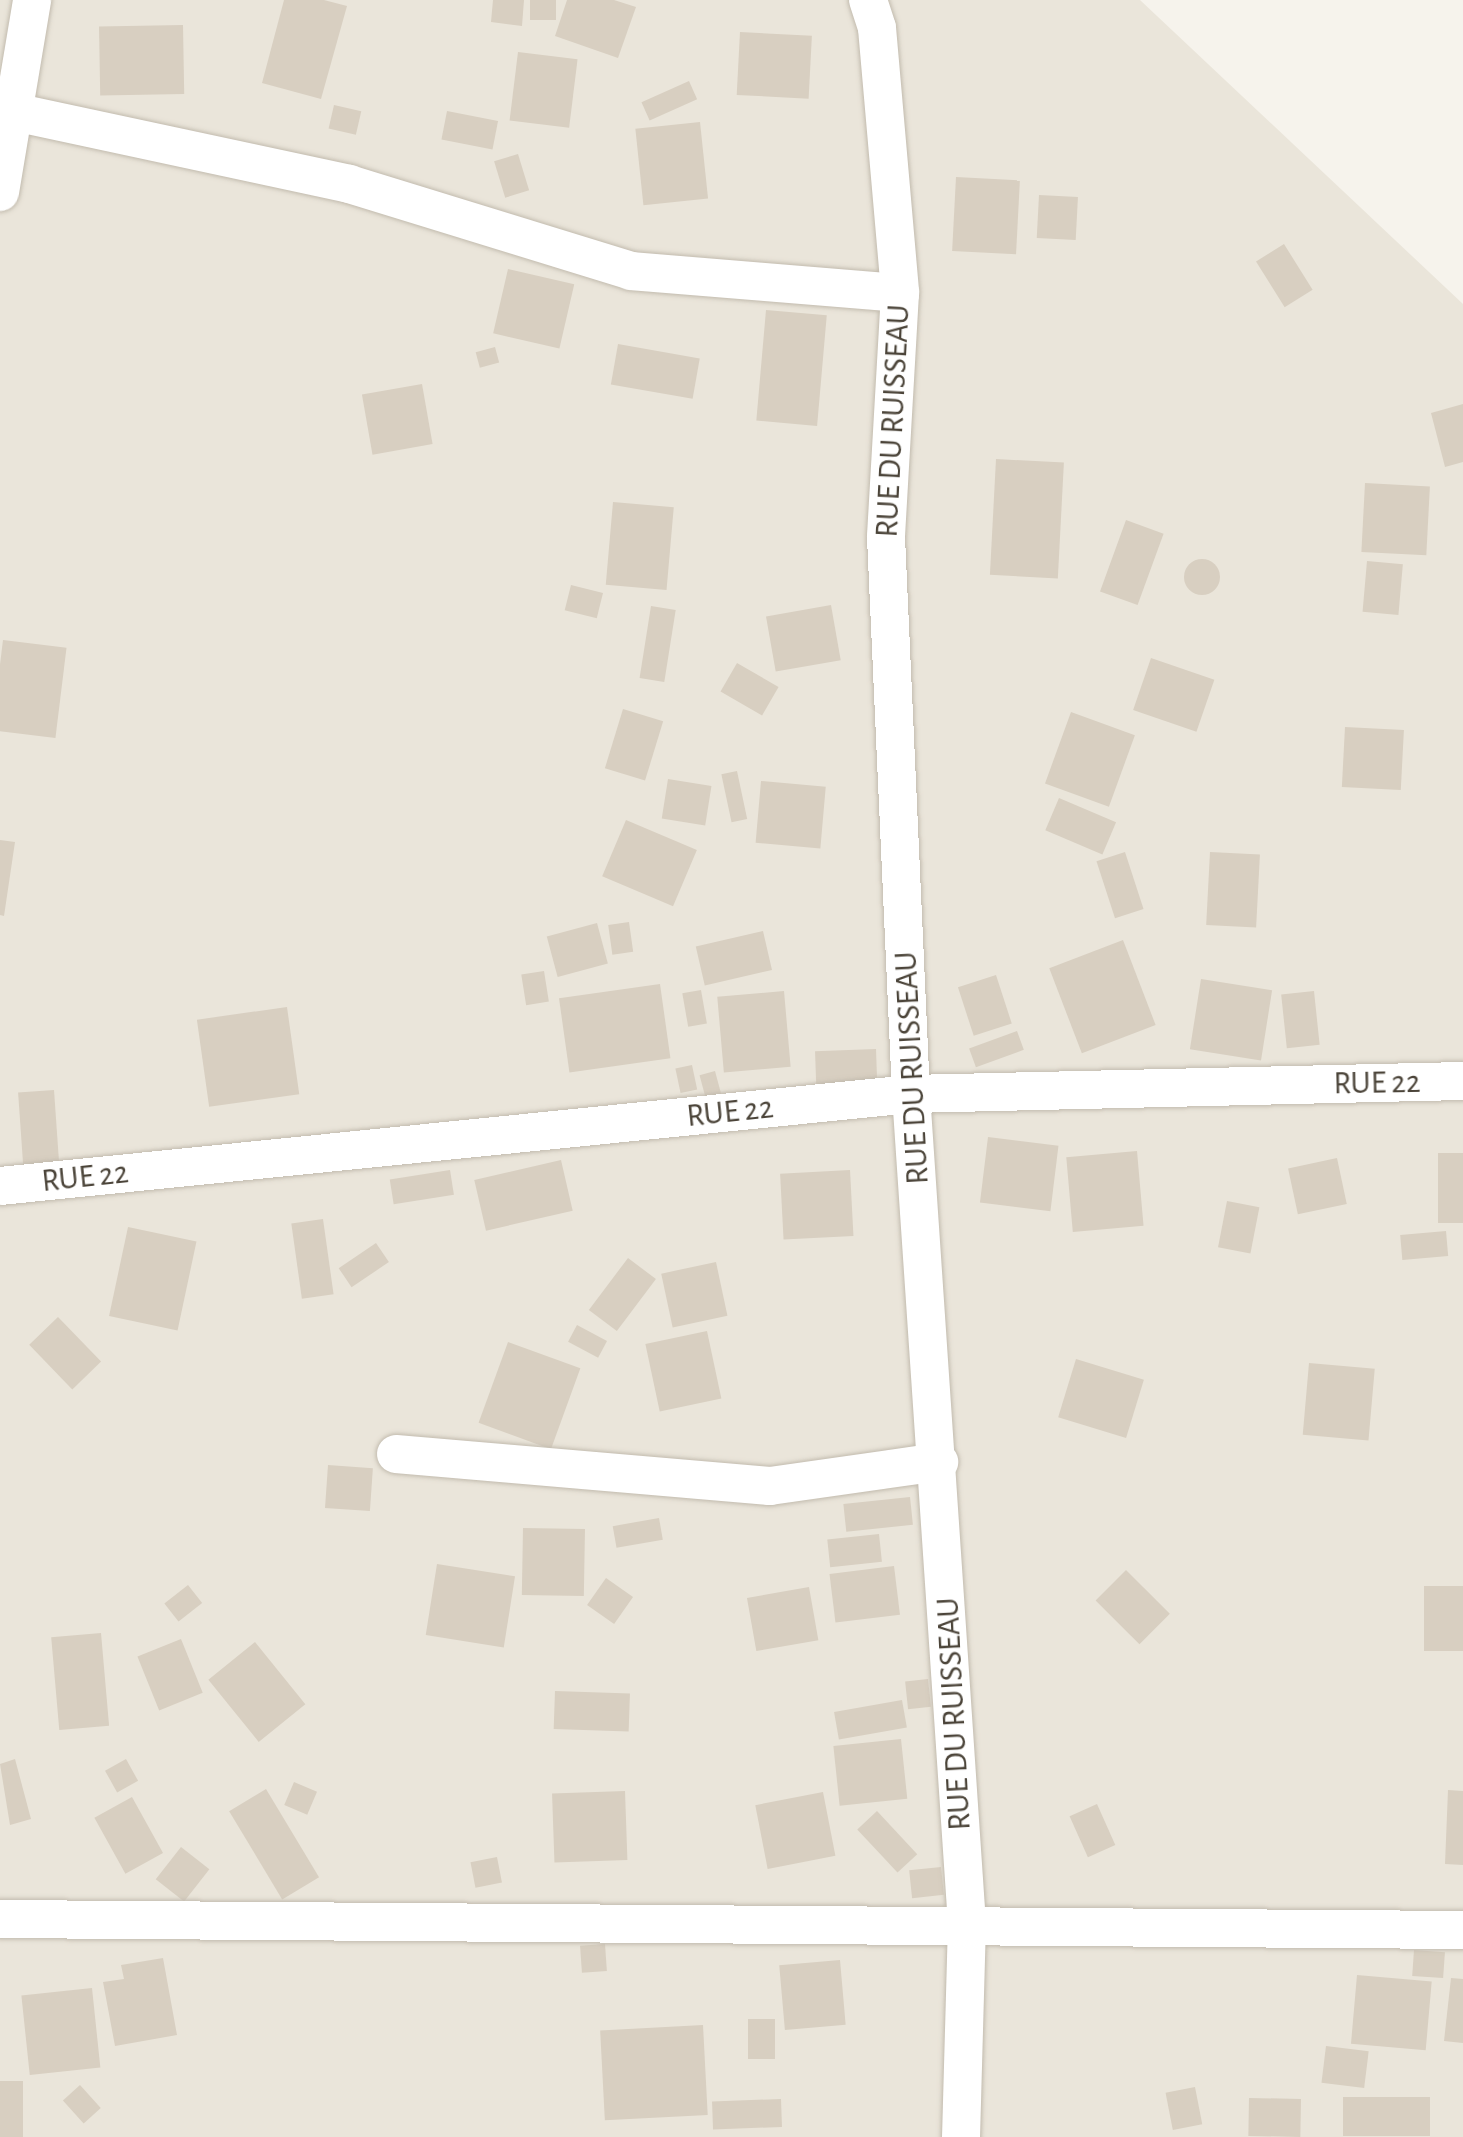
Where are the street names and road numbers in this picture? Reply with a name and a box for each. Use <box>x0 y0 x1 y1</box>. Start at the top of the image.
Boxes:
street label: RUE DU RUISSEAU <box>868 304 918 538</box>
street label: RUE DU RUISSEAU <box>887 951 937 1185</box>
street label: RUE 22 <box>1333 1063 1421 1103</box>
street label: RUE 22 <box>685 1088 775 1136</box>
street label: RUE 22 <box>40 1153 130 1201</box>
street label: RUE DU RUISSEAU <box>929 1597 979 1831</box>

